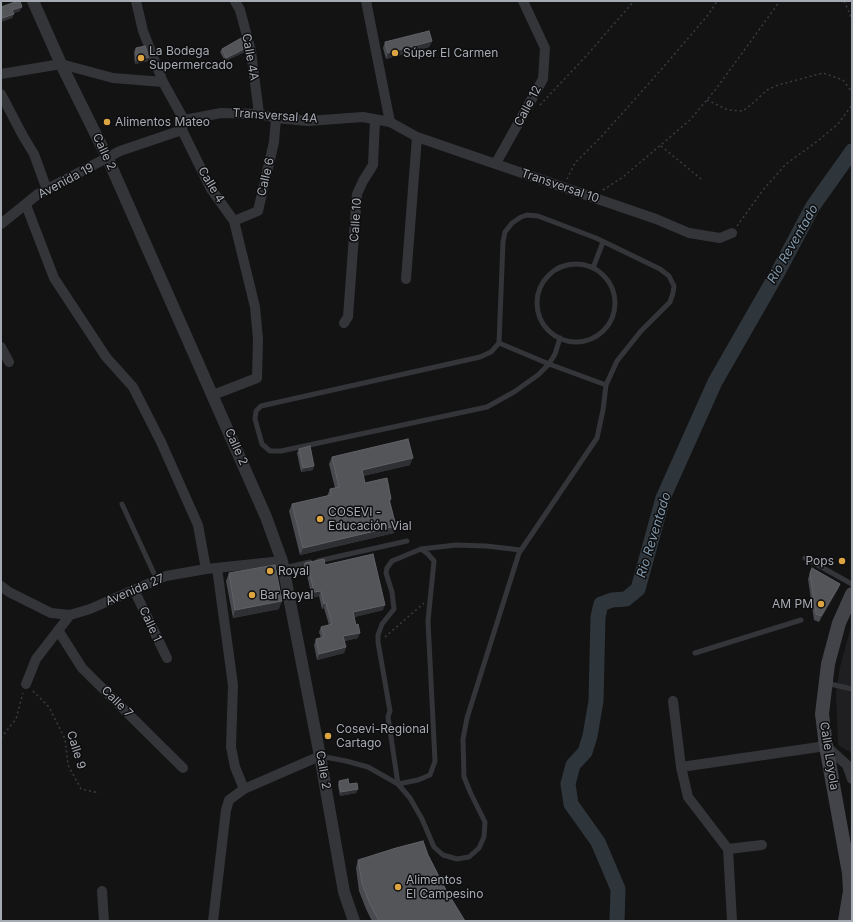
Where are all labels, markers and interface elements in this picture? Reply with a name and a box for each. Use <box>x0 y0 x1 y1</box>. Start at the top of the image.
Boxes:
street label: Calle 4A <box>239 32 261 82</box>
place label: La Bodega Supermercado <box>149 44 233 72</box>
place label: Súper El Carmen <box>403 46 498 60</box>
marker: Súper El Carmen <box>390 48 400 58</box>
marker: La Bodega Supermercado <box>136 53 146 63</box>
street label: Calle 12 <box>511 83 545 129</box>
street label: Transversal 4A <box>232 106 318 126</box>
place label: Alimentos Mateo <box>115 115 210 129</box>
marker: Alimentos Mateo <box>102 117 112 127</box>
street label: Calle 2 <box>89 131 119 173</box>
street label: Calle 6 <box>255 156 277 198</box>
street label: Avenida 19 <box>36 160 96 202</box>
street label: Calle 4 <box>195 164 227 206</box>
street label: Transversal 10 <box>519 166 601 206</box>
street label: Calle 10 <box>347 197 365 243</box>
water label: Rio Reventado <box>764 202 822 286</box>
street label: Calle 2 <box>221 426 251 468</box>
water label: Rio Reventado <box>634 490 674 580</box>
place label: COSEVI - Educación Vial <box>328 505 412 533</box>
marker: COSEVI - Educación Vial <box>315 514 325 524</box>
place label: Pops <box>806 554 834 568</box>
marker: Pops <box>837 556 847 566</box>
place label: Royal <box>278 564 309 578</box>
marker: Royal <box>265 566 275 576</box>
street label: Avenida 27 <box>103 571 167 609</box>
place label: Bar Royal <box>260 588 313 602</box>
marker: Bar Royal <box>247 590 257 600</box>
place label: AM PM <box>772 597 813 611</box>
marker: AM PM <box>816 599 826 609</box>
street label: Calle 1 <box>136 604 164 644</box>
street label: Calle 7 <box>98 683 136 721</box>
street label: Calle Loyola <box>817 721 841 791</box>
place label: Cosevi-Regional Cartago <box>336 722 429 750</box>
street label: Calle 9 <box>63 729 89 771</box>
marker: Cosevi-Regional Cartago <box>323 731 333 741</box>
street label: Calle 2 <box>313 750 333 790</box>
place label: Alimentos El Campesino <box>406 873 483 901</box>
marker: Alimentos El Campesino <box>393 882 403 892</box>

